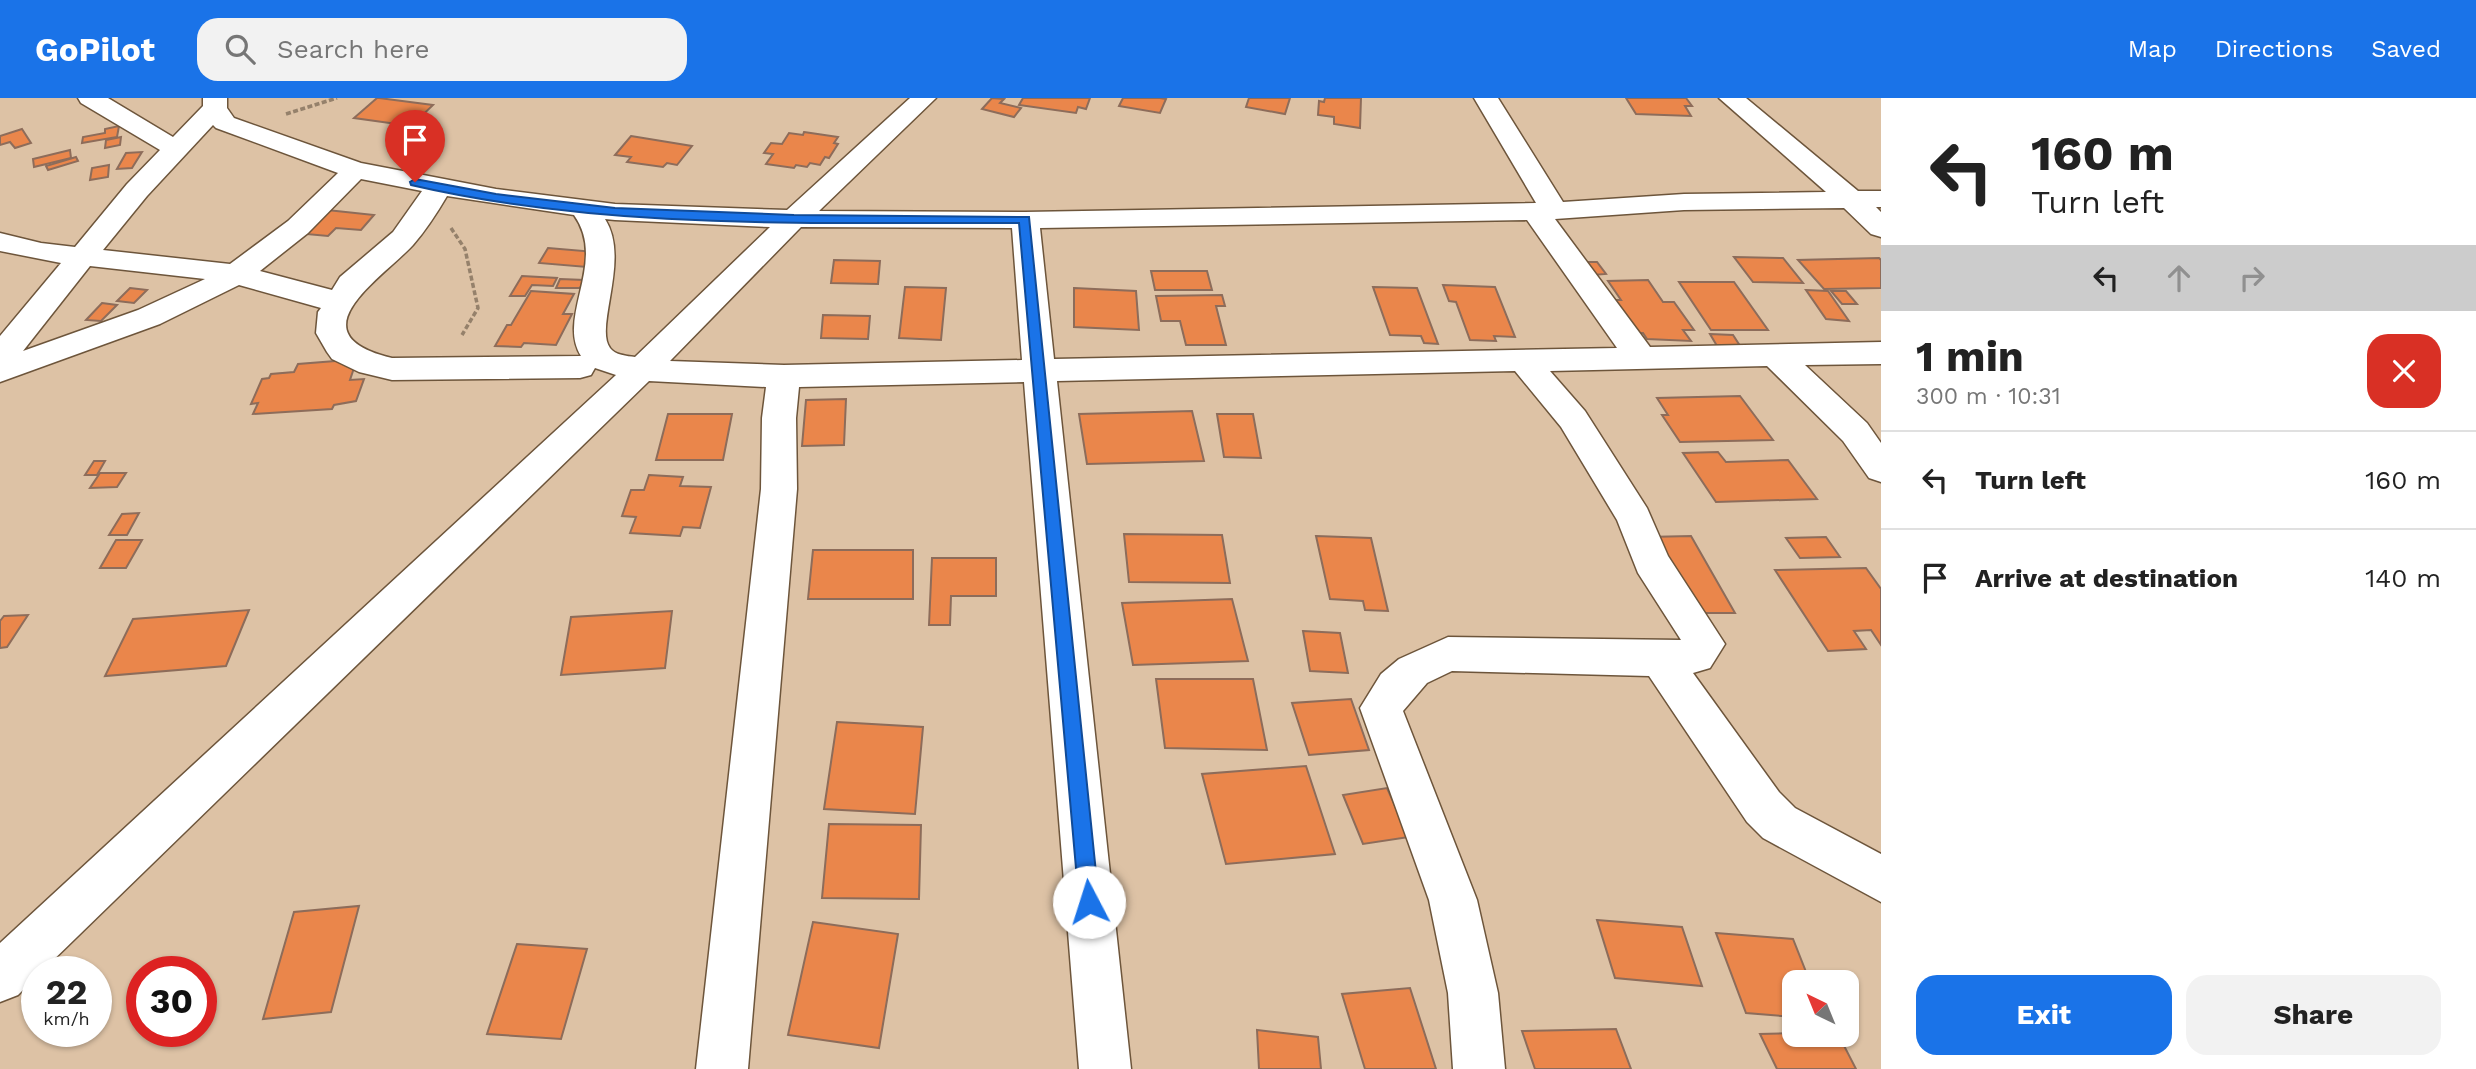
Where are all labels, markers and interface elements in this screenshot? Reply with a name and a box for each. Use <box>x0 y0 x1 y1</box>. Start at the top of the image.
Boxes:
search box <box>197 18 687 81</box>
text: GoPilot <box>35 30 155 69</box>
icon: search <box>221 30 259 68</box>
text: Search here <box>277 34 429 64</box>
text: Map <box>2128 35 2177 63</box>
text: Directions <box>2215 35 2333 63</box>
text: Saved <box>2371 35 2441 63</box>
pin <box>385 110 445 182</box>
icon: arrive <box>396 121 434 159</box>
text: 160 m <box>2031 124 2174 182</box>
icon: left <box>1916 126 2007 217</box>
text: Turn left <box>2031 183 2164 221</box>
icon: left <box>2087 259 2125 297</box>
icon: ahead <box>2160 259 2198 297</box>
icon: right <box>2233 259 2271 297</box>
text: 1 min <box>1916 332 2024 381</box>
button: close <box>2367 334 2441 408</box>
text: 300 m · 10:31 <box>1916 383 2061 410</box>
icon: left <box>1916 461 1954 499</box>
text: Turn left <box>1975 465 2086 495</box>
text: 160 m <box>2365 465 2441 495</box>
icon: arrive <box>1916 559 1954 597</box>
text: Arrive at destination <box>1975 563 2238 593</box>
text: 140 m <box>2365 563 2441 593</box>
position arrow <box>1052 865 1126 939</box>
speed limit sign: 30 <box>126 956 217 1047</box>
north arrow <box>1782 970 1858 1046</box>
map controls <box>1782 970 1859 1047</box>
text: 22 <box>46 971 87 1013</box>
button: Exit <box>1916 975 2172 1055</box>
button: Share <box>2186 975 2441 1055</box>
text: km/h <box>43 1008 90 1029</box>

